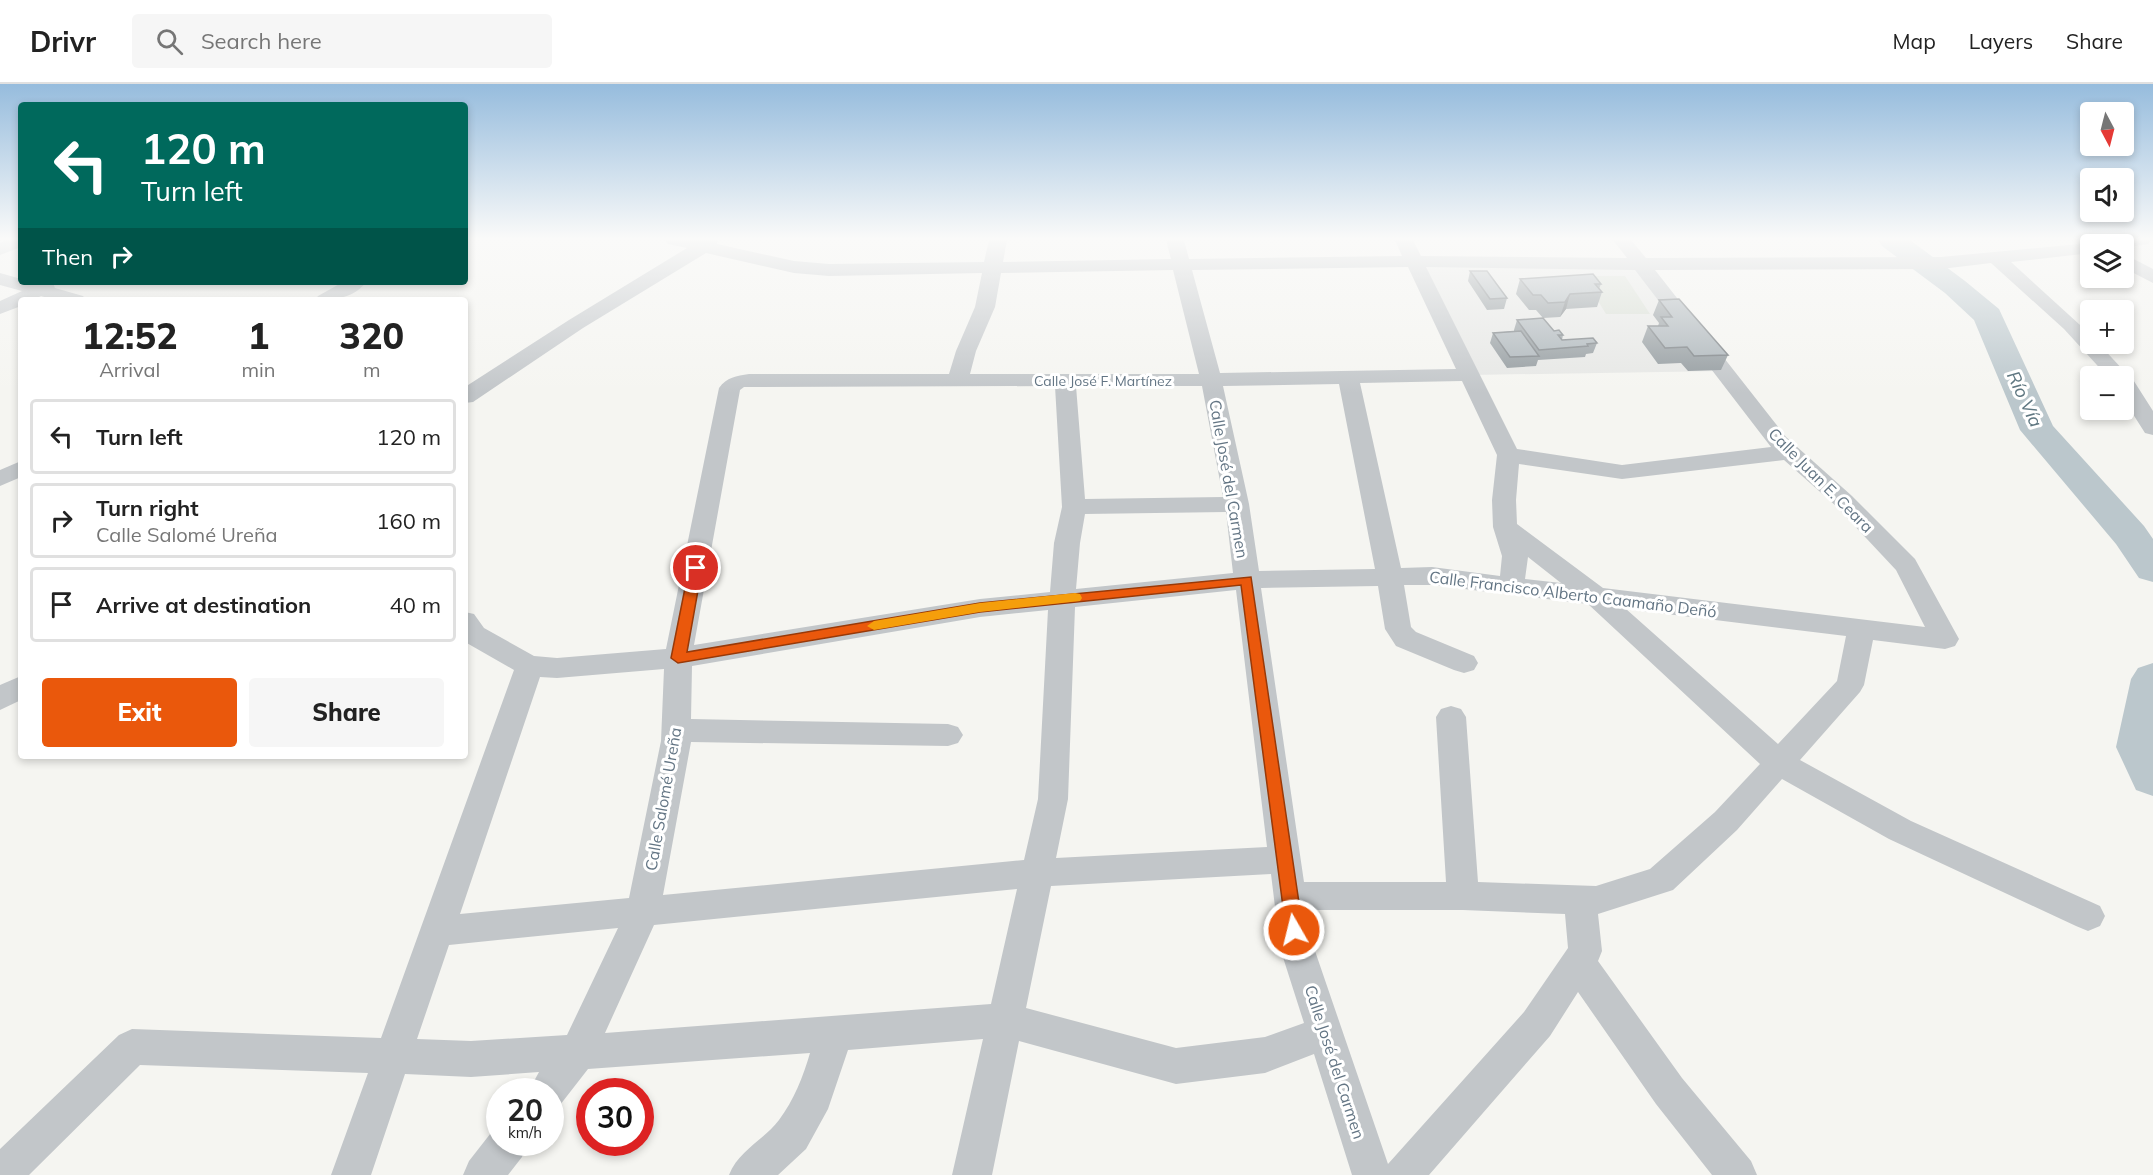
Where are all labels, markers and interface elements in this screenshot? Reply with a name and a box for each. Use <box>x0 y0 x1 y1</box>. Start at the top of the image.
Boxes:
search box <box>132 14 552 68</box>
text: Drivr <box>30 24 96 59</box>
icon: search <box>153 25 186 58</box>
text: Search here <box>201 27 322 55</box>
text: Map <box>1893 28 1936 54</box>
text: Layers <box>1969 28 2033 54</box>
text: Share <box>2066 28 2123 54</box>
north arrow <box>2080 102 2134 156</box>
map controls <box>2080 102 2134 420</box>
text: 120 m <box>141 122 266 175</box>
icon: left <box>42 126 120 204</box>
button: sound <box>2080 168 2134 222</box>
text: Turn left <box>141 174 243 208</box>
button: layers <box>2080 234 2134 288</box>
icon: right <box>105 240 138 273</box>
text: Then <box>42 243 93 271</box>
button: + <box>2080 300 2134 354</box>
text: 12:52 <box>82 313 178 358</box>
text: 1 <box>248 313 269 358</box>
text: 320 <box>339 313 404 358</box>
text: Arrival <box>99 357 160 382</box>
text: min <box>241 357 276 382</box>
text: m <box>363 357 381 382</box>
button: − <box>2080 366 2134 420</box>
water label: Río Vía <box>2002 367 2048 431</box>
street label: Calle José F. Martínez <box>1034 372 1172 390</box>
street label: Calle José del Carmen <box>1205 398 1253 560</box>
icon: left <box>45 420 78 453</box>
text: Turn left <box>96 423 183 451</box>
text: 120 m <box>376 423 441 451</box>
street label: Calle Juan E. Ceara <box>1764 423 1878 537</box>
text: Turn right <box>96 494 199 522</box>
icon: right <box>45 504 78 537</box>
text: 160 m <box>376 507 441 535</box>
text: Calle Salomé Ureña <box>96 522 278 547</box>
pin <box>670 542 721 593</box>
icon: arrive <box>679 551 712 584</box>
street label: Calle Francisco Alberto Caamaño Deñó <box>1428 566 1718 622</box>
icon: arrive <box>45 588 78 621</box>
text: Arrive at destination <box>96 591 311 619</box>
text: 40 m <box>390 591 441 619</box>
button: Exit <box>42 678 237 747</box>
button: Share <box>249 678 444 747</box>
street label: Calle Salomé Ureña <box>641 726 685 872</box>
position arrow <box>1262 898 1326 962</box>
street label: Calle José del Carmen <box>1301 983 1369 1141</box>
speed limit sign: 30 <box>576 1078 654 1156</box>
text: 20 <box>507 1091 543 1129</box>
text: km/h <box>508 1123 542 1142</box>

